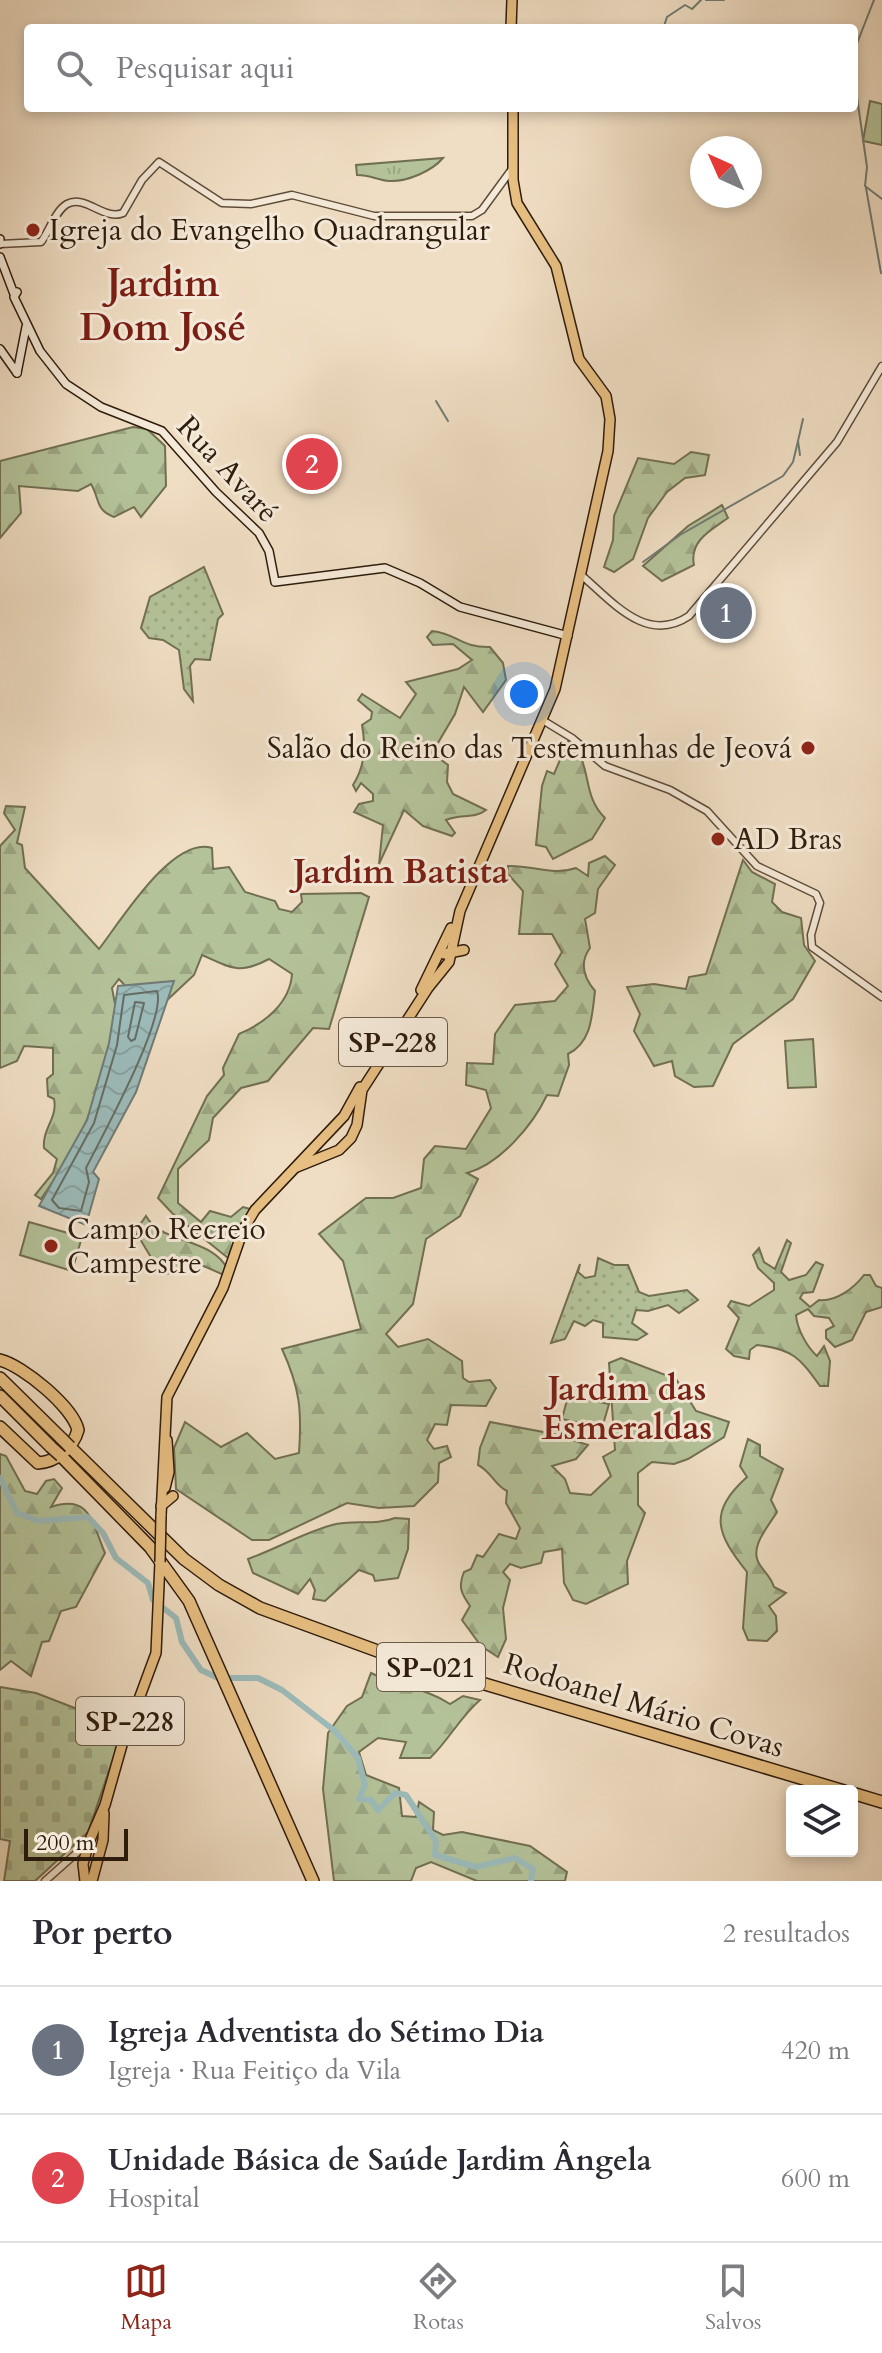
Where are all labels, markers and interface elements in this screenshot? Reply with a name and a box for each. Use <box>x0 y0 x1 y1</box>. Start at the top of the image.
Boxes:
search box <box>24 24 858 112</box>
icon: search <box>52 46 96 90</box>
text: Pesquisar aqui <box>116 48 294 89</box>
north arrow <box>690 136 762 208</box>
place label: Igreja do Evangelho Quadrangular <box>49 210 490 251</box>
marker: Igreja do Evangelho Quadrangular <box>24 221 42 239</box>
district label: Jardim Dom José <box>80 258 246 354</box>
street label: Rua Avaré <box>168 407 288 532</box>
pin: 2 <box>286 434 338 494</box>
pin: 1 <box>700 583 752 643</box>
your location <box>504 674 544 714</box>
place label: Salão do Reino das Testemunhas de Jeová <box>267 728 792 769</box>
marker: Salão do Reino das Testemunhas de Jeová <box>799 739 817 757</box>
place label: AD Bras <box>734 819 842 860</box>
marker: AD Bras <box>709 830 727 848</box>
district label: Jardim Batista <box>288 849 509 895</box>
road number: SP-228 <box>339 1018 447 1066</box>
place label: Campo Recreio Campestre <box>67 1209 266 1284</box>
marker: Campo Recreio Campestre <box>42 1237 60 1255</box>
district label: Jardim das Esmeraldas <box>542 1366 712 1451</box>
road number: SP-021 <box>377 1643 485 1691</box>
street label: Rodoanel Mário Covas <box>499 1643 789 1768</box>
road number: SP-228 <box>76 1697 184 1745</box>
map controls <box>786 1785 858 1857</box>
button: layers <box>786 1785 858 1857</box>
scale bar <box>24 1825 128 1861</box>
text: 200 m <box>36 1828 94 1858</box>
text: Por perto <box>32 1910 173 1956</box>
text: 2 resultados <box>723 1916 850 1951</box>
text: Igreja Adventista do Sétimo Dia <box>108 2012 544 2053</box>
text: 1 <box>51 2033 65 2068</box>
text: 420 m <box>781 2033 850 2068</box>
text: Igreja · Rua Feitiço da Vila <box>108 2053 401 2088</box>
text: Unidade Básica de Saúde Jardim Ângela <box>108 2140 652 2181</box>
text: 2 <box>51 2161 65 2196</box>
text: 600 m <box>781 2161 850 2196</box>
text: Hospital <box>108 2181 200 2216</box>
tab: Mapa <box>121 2259 172 2337</box>
tab: Rotas <box>413 2259 464 2337</box>
tab: Salvos <box>705 2259 761 2337</box>

